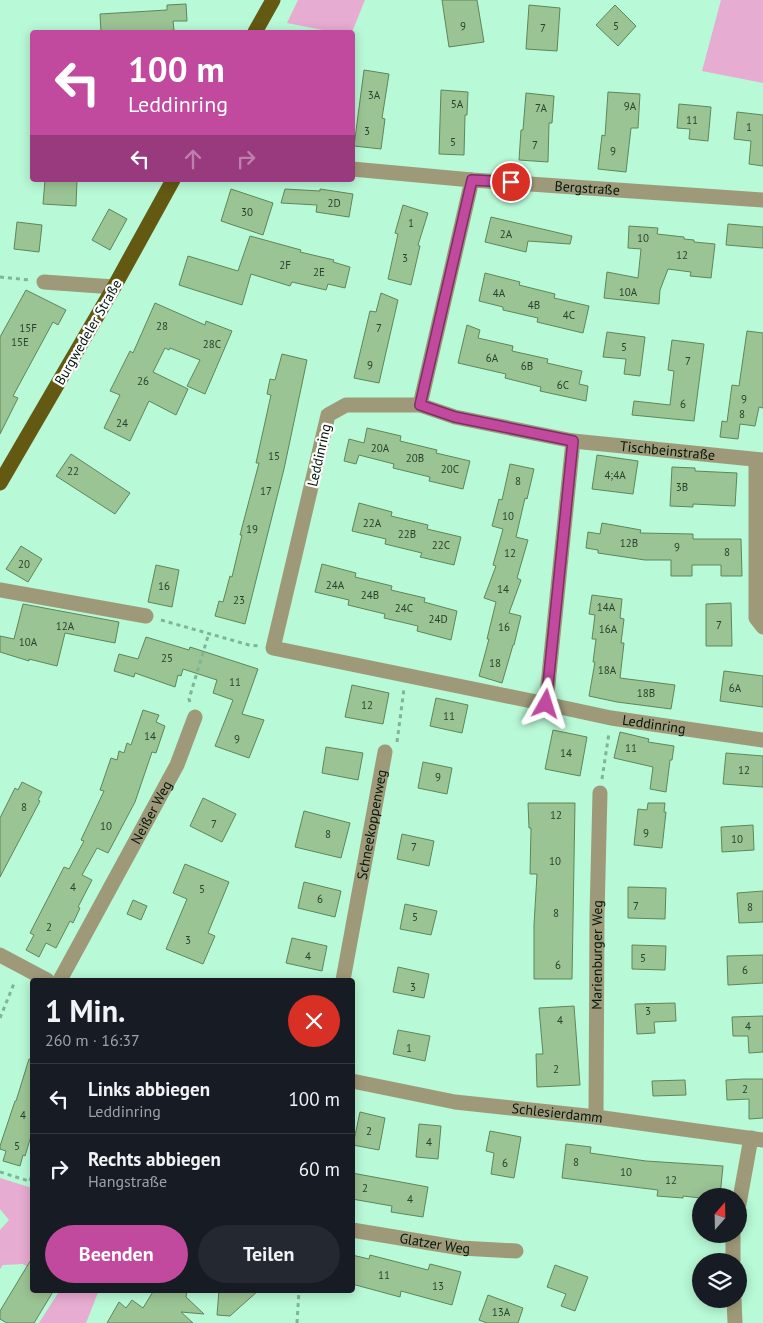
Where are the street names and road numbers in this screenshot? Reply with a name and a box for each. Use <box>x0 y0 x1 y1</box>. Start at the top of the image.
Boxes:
street label: Bergstraße <box>554 177 620 199</box>
street label: Burgwedeler Straße <box>50 276 126 388</box>
street label: Leddinring <box>303 422 335 488</box>
street label: Tischbeinstraße <box>619 437 716 464</box>
street label: Leddinring <box>621 711 687 738</box>
street label: Schneekoppenweg <box>353 768 391 881</box>
street label: Neißer Weg <box>127 777 176 847</box>
street label: Marienburger Weg <box>588 900 606 1010</box>
street label: Schlesierdamm <box>511 1099 604 1127</box>
street label: Glatzer Weg <box>398 1229 471 1257</box>

